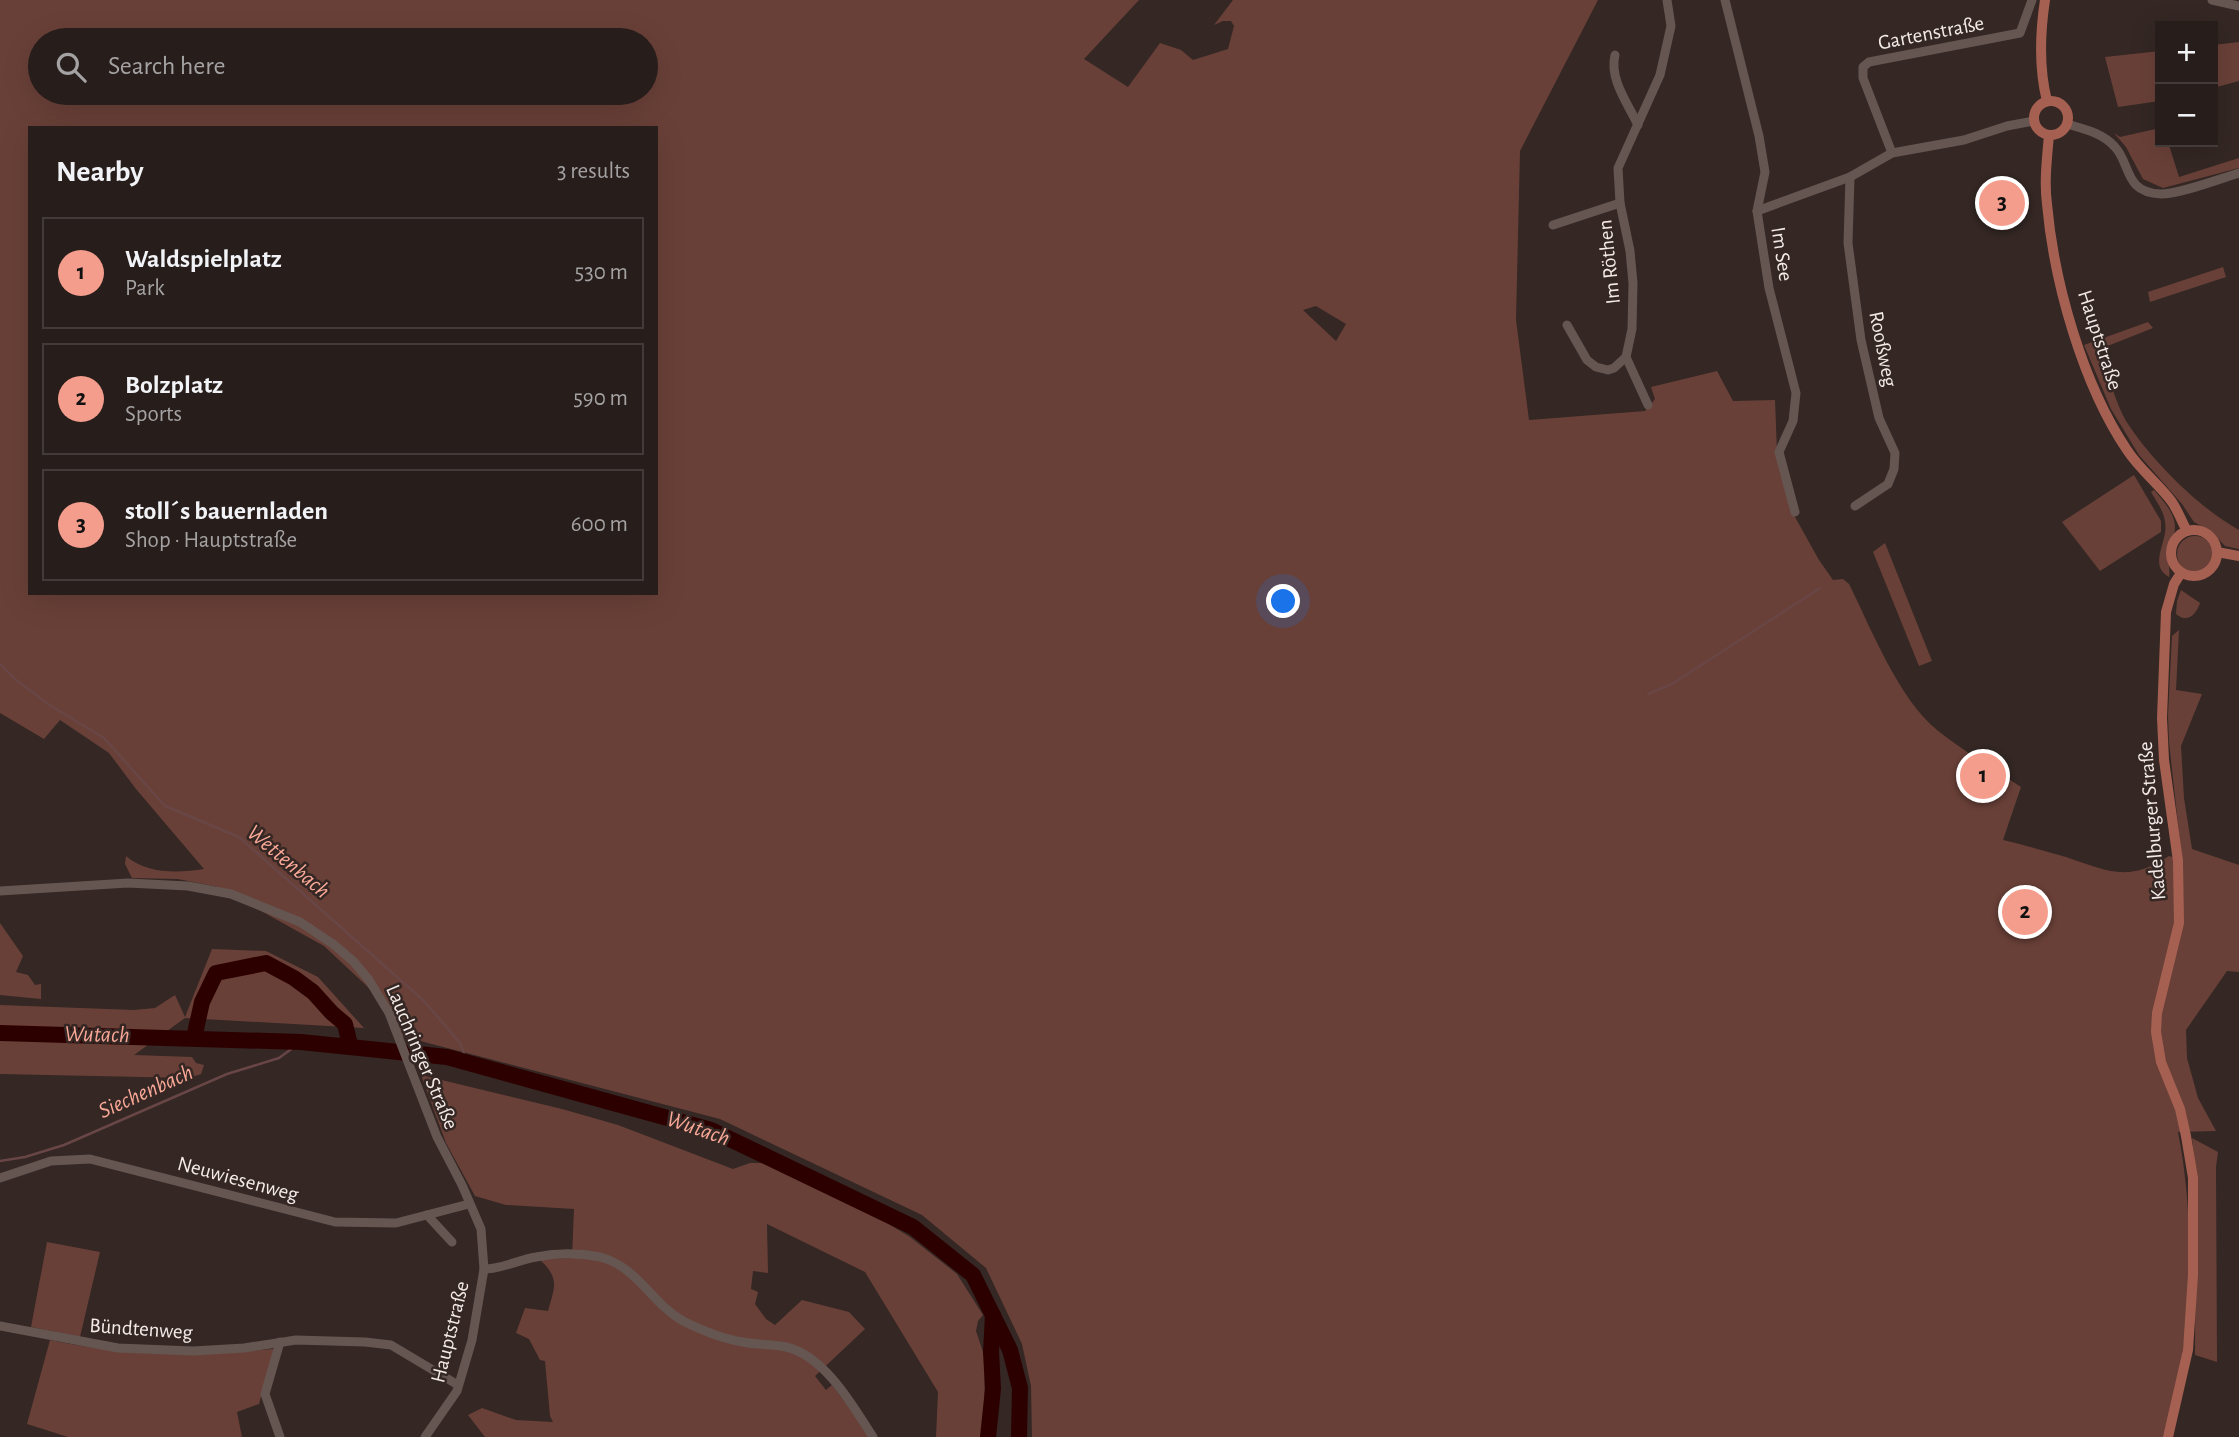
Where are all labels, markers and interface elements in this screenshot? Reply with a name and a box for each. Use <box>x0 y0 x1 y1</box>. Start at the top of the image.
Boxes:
street label: Gartenstraße <box>1876 12 1986 54</box>
map controls <box>2155 21 2218 147</box>
button: + <box>2155 21 2218 84</box>
search box <box>28 28 658 105</box>
icon: search <box>52 48 90 86</box>
text: Search here <box>108 53 226 79</box>
button: − <box>2155 84 2218 147</box>
text: Nearby <box>56 157 144 187</box>
text: 3 results <box>557 160 630 183</box>
pin: 3 <box>1979 177 2025 229</box>
street label: Im Röthen <box>1594 219 1624 305</box>
street label: Im See <box>1767 225 1797 283</box>
text: Waldspielplatz <box>125 246 282 272</box>
text: 1 <box>77 261 85 284</box>
text: 530 m <box>575 261 628 284</box>
text: Park <box>125 277 165 300</box>
street label: Hauptstraße <box>2074 287 2126 393</box>
street label: Rooßweg <box>1865 309 1901 389</box>
text: Bolzplatz <box>125 372 223 398</box>
text: 2 <box>76 387 86 410</box>
text: 590 m <box>573 387 628 410</box>
text: Sports <box>125 403 182 426</box>
text: stoll´s bauernladen <box>125 498 328 524</box>
text: 3 <box>76 513 86 536</box>
text: 600 m <box>571 513 628 536</box>
text: Shop · Hauptstraße <box>125 529 297 552</box>
your location <box>1266 584 1300 618</box>
street label: Kadelburger Straße <box>2135 741 2169 901</box>
pin: 1 <box>1960 750 2006 802</box>
water label: Wettenbach <box>242 821 334 903</box>
pin: 2 <box>2002 886 2048 938</box>
street label: Lauchringer Straße <box>382 982 462 1132</box>
water label: Wutach <box>64 1023 130 1047</box>
water label: Siechenbach <box>95 1061 197 1123</box>
water label: Wutach <box>663 1108 733 1150</box>
street label: Neuwiesenweg <box>175 1153 302 1205</box>
street label: Hauptstraße <box>427 1279 473 1385</box>
street label: Bündtenweg <box>89 1315 194 1343</box>

